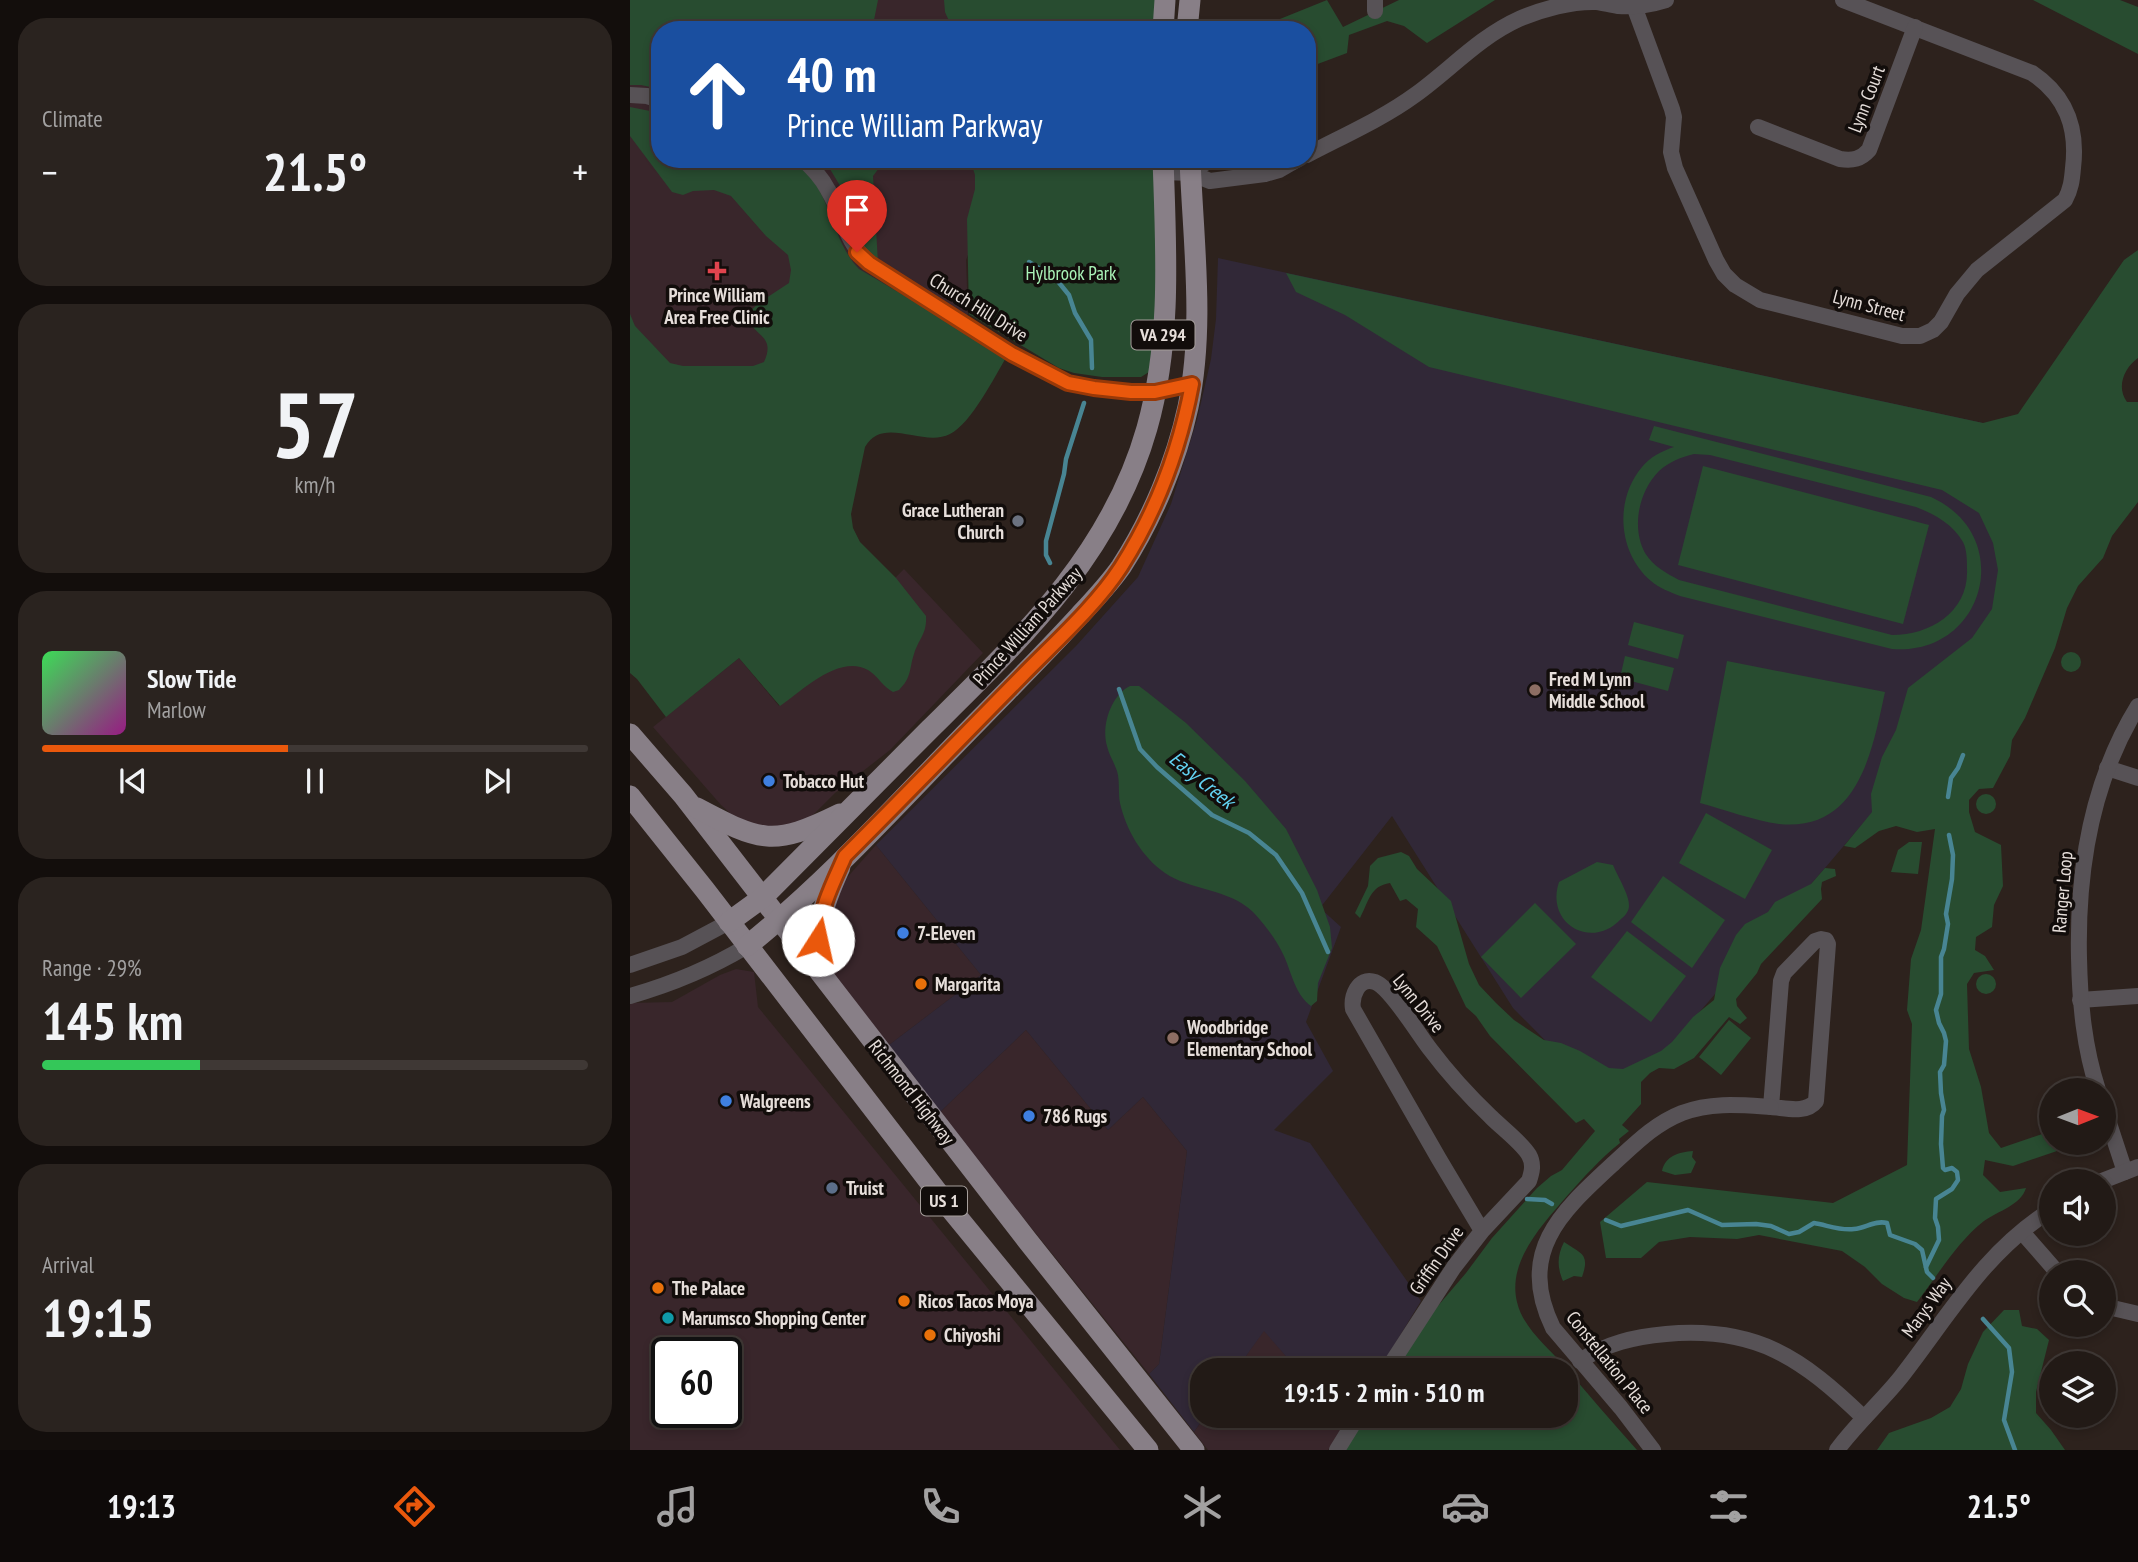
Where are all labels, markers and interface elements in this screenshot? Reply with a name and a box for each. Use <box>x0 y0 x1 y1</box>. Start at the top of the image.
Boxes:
text: 40 m <box>787 42 876 106</box>
icon: ahead <box>672 49 763 140</box>
street label: Lynn Court <box>1842 61 1890 136</box>
text: Climate <box>42 104 103 133</box>
text: Prince William Parkway <box>787 104 1043 146</box>
text: 21.5° <box>263 138 367 205</box>
text: − <box>42 147 58 196</box>
text: + <box>572 147 588 196</box>
pin <box>827 180 887 252</box>
icon: arrive <box>838 191 876 229</box>
marker: Prince William Area Free Clinic <box>707 261 727 281</box>
park label: Hylbrook Park <box>1026 261 1117 285</box>
street label: Church Hill Drive <box>925 267 1033 347</box>
place label: Prince William Area Free Clinic <box>663 283 770 329</box>
street label: Lynn Street <box>1830 284 1908 326</box>
road number: VA 294 <box>1132 320 1194 349</box>
text: 57 <box>272 365 359 483</box>
text: km/h <box>295 470 335 499</box>
place label: Grace Lutheran Church <box>902 498 1004 544</box>
marker: Grace Lutheran Church <box>1010 513 1026 529</box>
street label: Prince William Parkway <box>967 561 1087 690</box>
text: Slow Tide <box>147 662 237 695</box>
place label: Fred M Lynn Middle School <box>1549 667 1645 713</box>
marker: Fred M Lynn Middle School <box>1527 682 1543 698</box>
text: Marlow <box>147 695 206 724</box>
water label: Easy Creek <box>1164 745 1243 816</box>
icon: previous <box>114 762 152 800</box>
icon: pause <box>296 762 334 800</box>
icon: next <box>478 762 516 800</box>
place label: Tobacco Hut <box>783 769 864 793</box>
marker: Tobacco Hut <box>761 773 777 789</box>
street label: Ranger Loop <box>2046 850 2078 934</box>
position arrow <box>781 903 855 977</box>
place label: 7-Eleven <box>917 921 976 945</box>
marker: 7-Eleven <box>895 925 911 941</box>
text: Range · 29% <box>42 953 142 982</box>
street label: Lynn Drive <box>1388 969 1450 1037</box>
place label: Margarita <box>935 972 1001 996</box>
marker: Margarita <box>913 976 929 992</box>
text: 145 km <box>42 987 183 1054</box>
place label: Woodbridge Elementary School <box>1186 1015 1312 1061</box>
marker: Woodbridge Elementary School <box>1165 1030 1181 1046</box>
street label: Richmond Highway <box>864 1035 961 1150</box>
north arrow <box>2039 1078 2116 1155</box>
map controls <box>2039 1078 2116 1428</box>
place label: Walgreens <box>739 1089 811 1113</box>
marker: Walgreens <box>718 1093 734 1109</box>
place label: 786 Rugs <box>1043 1104 1108 1128</box>
marker: 786 Rugs <box>1021 1108 1037 1124</box>
button: sound <box>2039 1169 2116 1246</box>
place label: Truist <box>846 1176 884 1200</box>
marker: Truist <box>824 1180 840 1196</box>
road number: US 1 <box>921 1186 967 1216</box>
street label: Griffin Drive <box>1404 1221 1469 1299</box>
text: Arrival <box>42 1250 94 1279</box>
button: search <box>2039 1260 2116 1337</box>
street label: Marys Way <box>1896 1271 1957 1342</box>
place label: The Palace <box>672 1276 745 1300</box>
marker: The Palace <box>650 1280 666 1296</box>
text: 19:15 <box>42 1284 154 1351</box>
place label: Ricos Tacos Moya <box>918 1289 1034 1313</box>
marker: Ricos Tacos Moya <box>896 1293 912 1309</box>
place label: Marumsco Shopping Center <box>682 1306 866 1330</box>
street label: Constellation Place <box>1561 1306 1659 1418</box>
marker: Marumsco Shopping Center <box>660 1310 676 1326</box>
place label: Chiyoshi <box>944 1323 1001 1347</box>
marker: Chiyoshi <box>922 1327 938 1343</box>
speed limit sign: 60 <box>651 1337 742 1428</box>
button: layers <box>2039 1351 2116 1428</box>
text: 19:15 · 2 min · 510 m <box>1284 1376 1484 1409</box>
icon: directions <box>390 1482 439 1531</box>
icon: music <box>653 1482 702 1531</box>
icon: phone <box>916 1482 965 1531</box>
icon: climate <box>1178 1482 1227 1531</box>
icon: car <box>1441 1482 1490 1531</box>
icon: filters <box>1704 1482 1753 1531</box>
text: 19:13 <box>107 1485 176 1527</box>
text: 21.5° <box>1967 1485 2031 1527</box>

